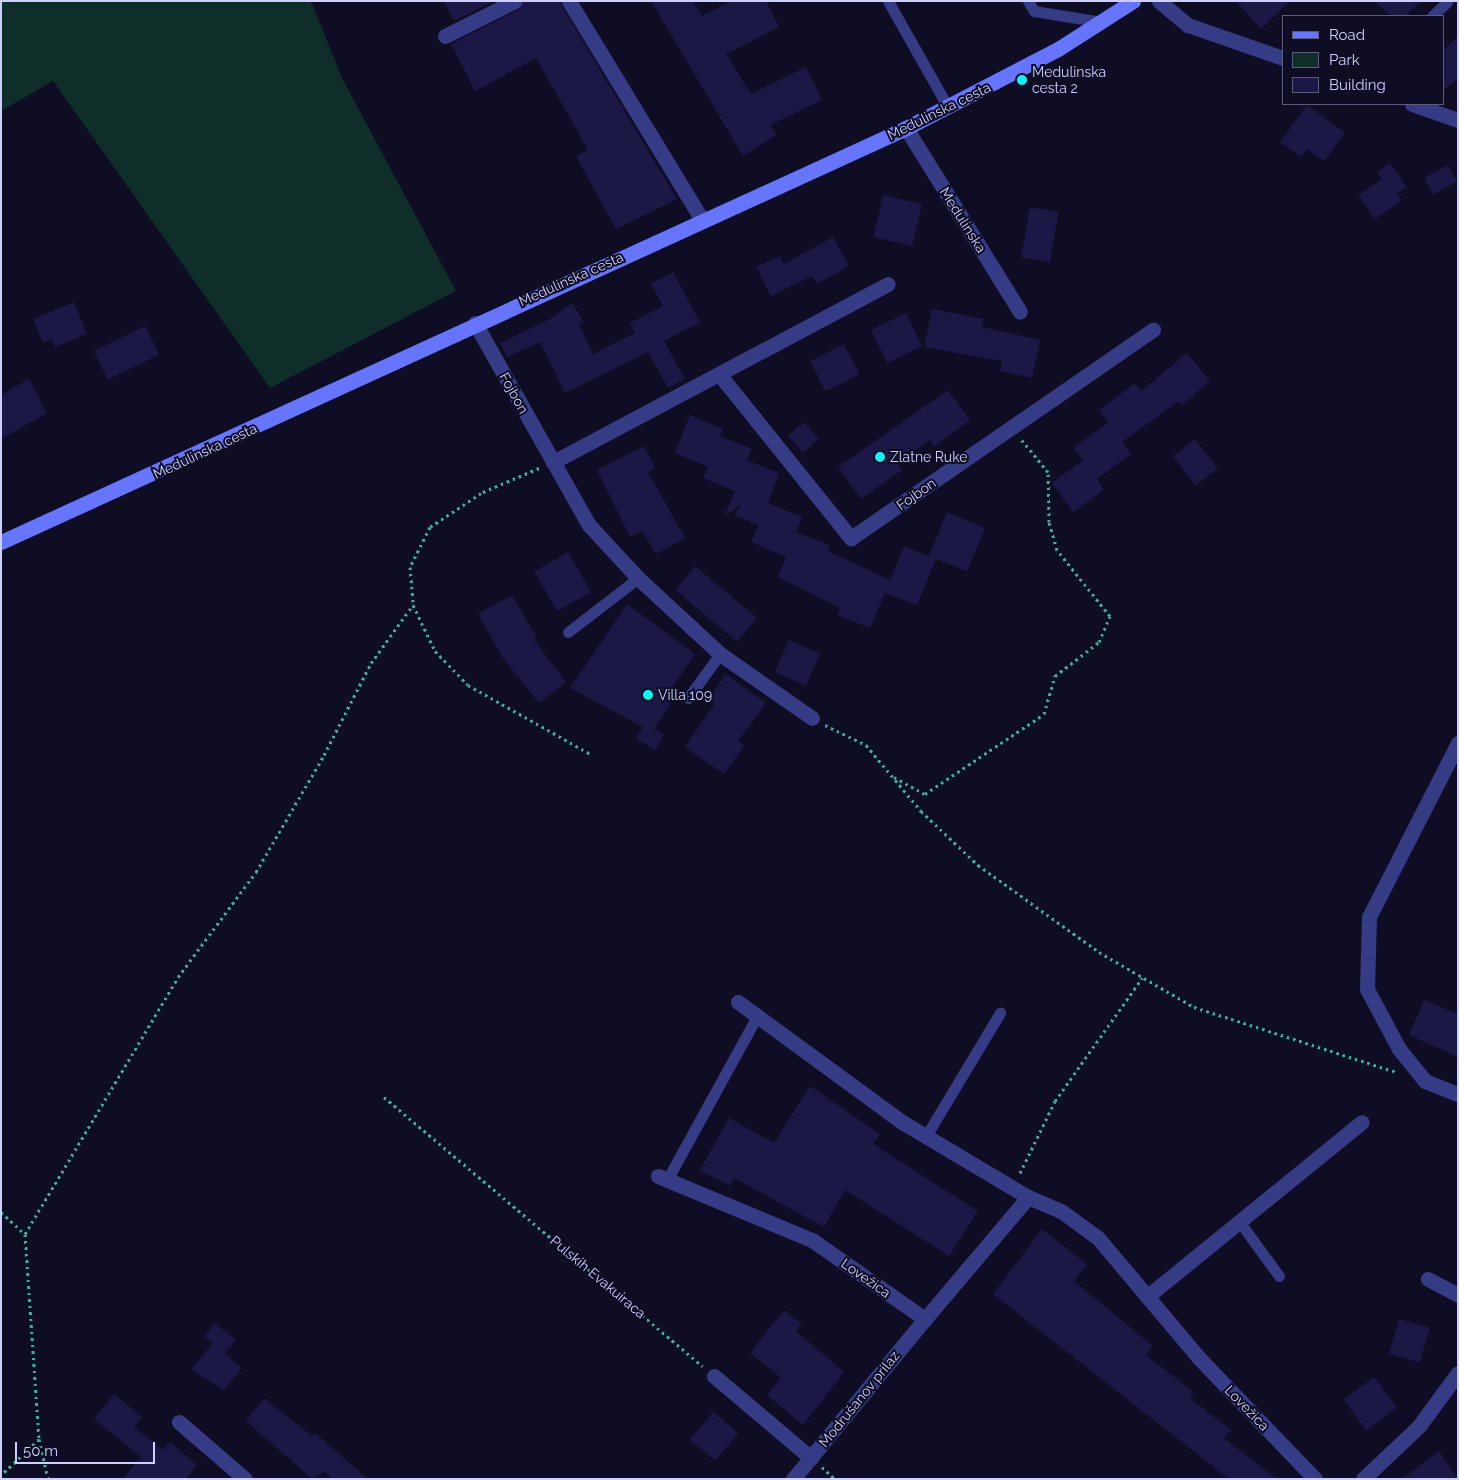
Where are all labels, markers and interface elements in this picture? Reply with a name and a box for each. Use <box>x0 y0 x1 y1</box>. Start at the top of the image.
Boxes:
legend <box>1282 15 1444 105</box>
text: Road <box>1329 26 1365 44</box>
text: Park <box>1329 51 1360 69</box>
place label: Medulinska cesta 2 <box>1032 64 1106 96</box>
marker: Medulinska cesta 2 <box>1016 74 1028 86</box>
text: Building <box>1329 76 1386 94</box>
street label: Medulinska cesta <box>885 79 993 143</box>
street label: Medulinska <box>936 184 990 256</box>
street label: Medulinska cesta <box>516 248 626 310</box>
street label: Fojbon <box>496 370 532 416</box>
street label: Medulinska cesta <box>150 420 260 482</box>
place label: Zlatne Ruke <box>890 449 967 465</box>
marker: Zlatne Ruke <box>874 451 886 463</box>
street label: Fojbon <box>893 474 939 514</box>
place label: Villa 109 <box>658 687 712 703</box>
marker: Villa 109 <box>642 689 654 701</box>
street label: Pulskih Evakuiraca <box>547 1232 649 1322</box>
street label: Lovežica <box>838 1255 894 1301</box>
street label: Modrušanov prilaz <box>815 1347 903 1451</box>
street label: Lovežica <box>1221 1382 1273 1434</box>
scale bar <box>18 1432 158 1464</box>
text: 50 m <box>23 1442 58 1460</box>

